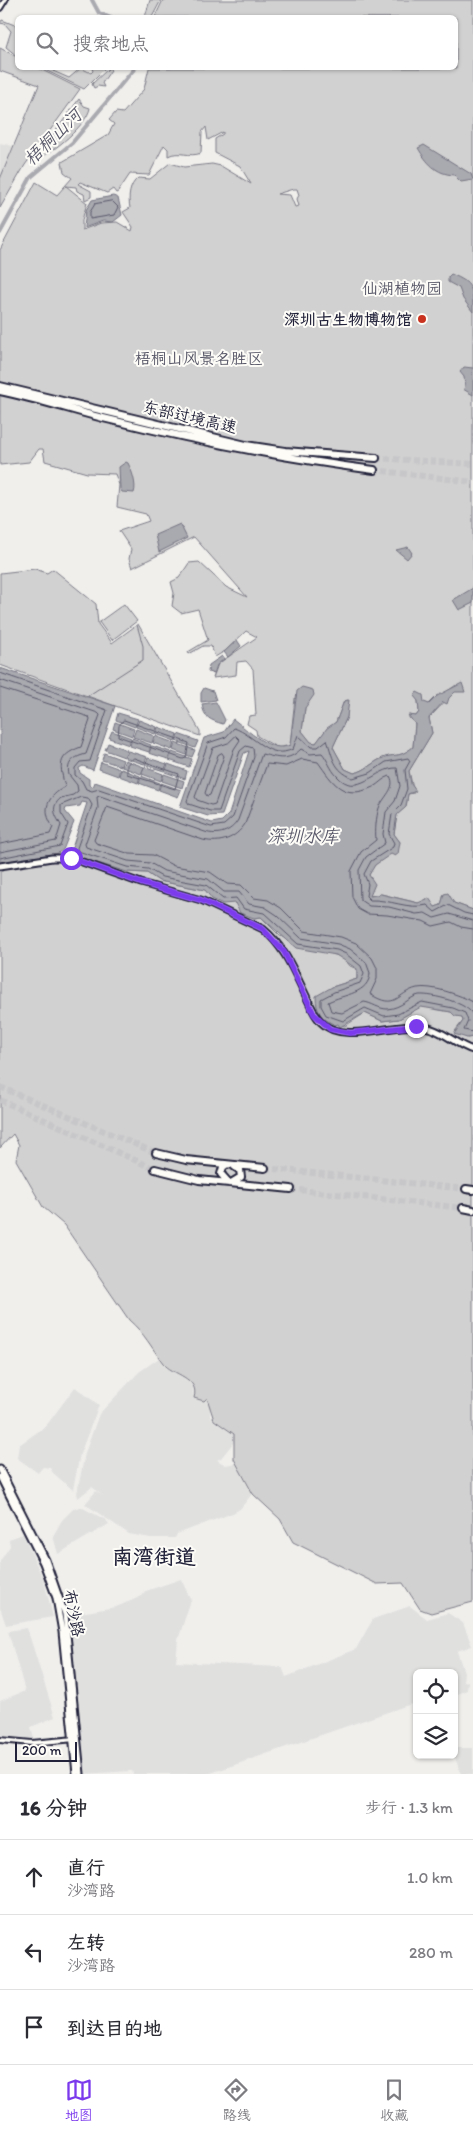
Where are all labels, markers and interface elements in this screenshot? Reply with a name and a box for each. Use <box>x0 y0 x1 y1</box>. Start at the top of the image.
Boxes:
search box <box>15 15 458 70</box>
icon: search <box>33 29 61 57</box>
text: 搜索地点 <box>73 32 149 55</box>
water label: 梧桐山河 <box>19 102 89 170</box>
park label: 仙湖植物园 <box>362 279 442 298</box>
place label: 深圳古生物博物馆 <box>284 310 412 329</box>
marker: 深圳古生物博物馆 <box>416 313 428 325</box>
park label: 梧桐山风景名胜区 <box>135 349 263 368</box>
street label: 东部过境高速 <box>141 397 239 437</box>
water label: 深圳水库 <box>267 825 341 847</box>
route start <box>60 847 83 870</box>
route end <box>405 1015 428 1038</box>
district label: 南湾街道 <box>112 1544 196 1569</box>
street label: 布沙路 <box>60 1588 88 1638</box>
map controls <box>413 1669 458 1759</box>
button: locate <box>413 1669 458 1714</box>
button: layers <box>413 1714 458 1759</box>
scale bar <box>15 1739 78 1762</box>
text: 200 m <box>22 1742 62 1759</box>
text: 16 分钟 <box>20 1795 88 1820</box>
text: 步行 · 1.3 km <box>365 1798 453 1817</box>
text: 直行 <box>67 1856 105 1879</box>
icon: ahead <box>20 1863 48 1891</box>
text: 1.0 km <box>407 1868 453 1887</box>
text: 沙湾路 <box>67 1881 115 1900</box>
text: 左转 <box>67 1931 105 1954</box>
icon: left <box>20 1938 48 1966</box>
text: 280 m <box>409 1943 453 1962</box>
text: 沙湾路 <box>67 1956 115 1975</box>
icon: arrive <box>20 2013 48 2041</box>
text: 到达目的地 <box>67 2017 162 2040</box>
tab: 地图 <box>65 2076 93 2124</box>
tab: 路线 <box>222 2076 250 2124</box>
tab: 收藏 <box>380 2076 408 2124</box>

